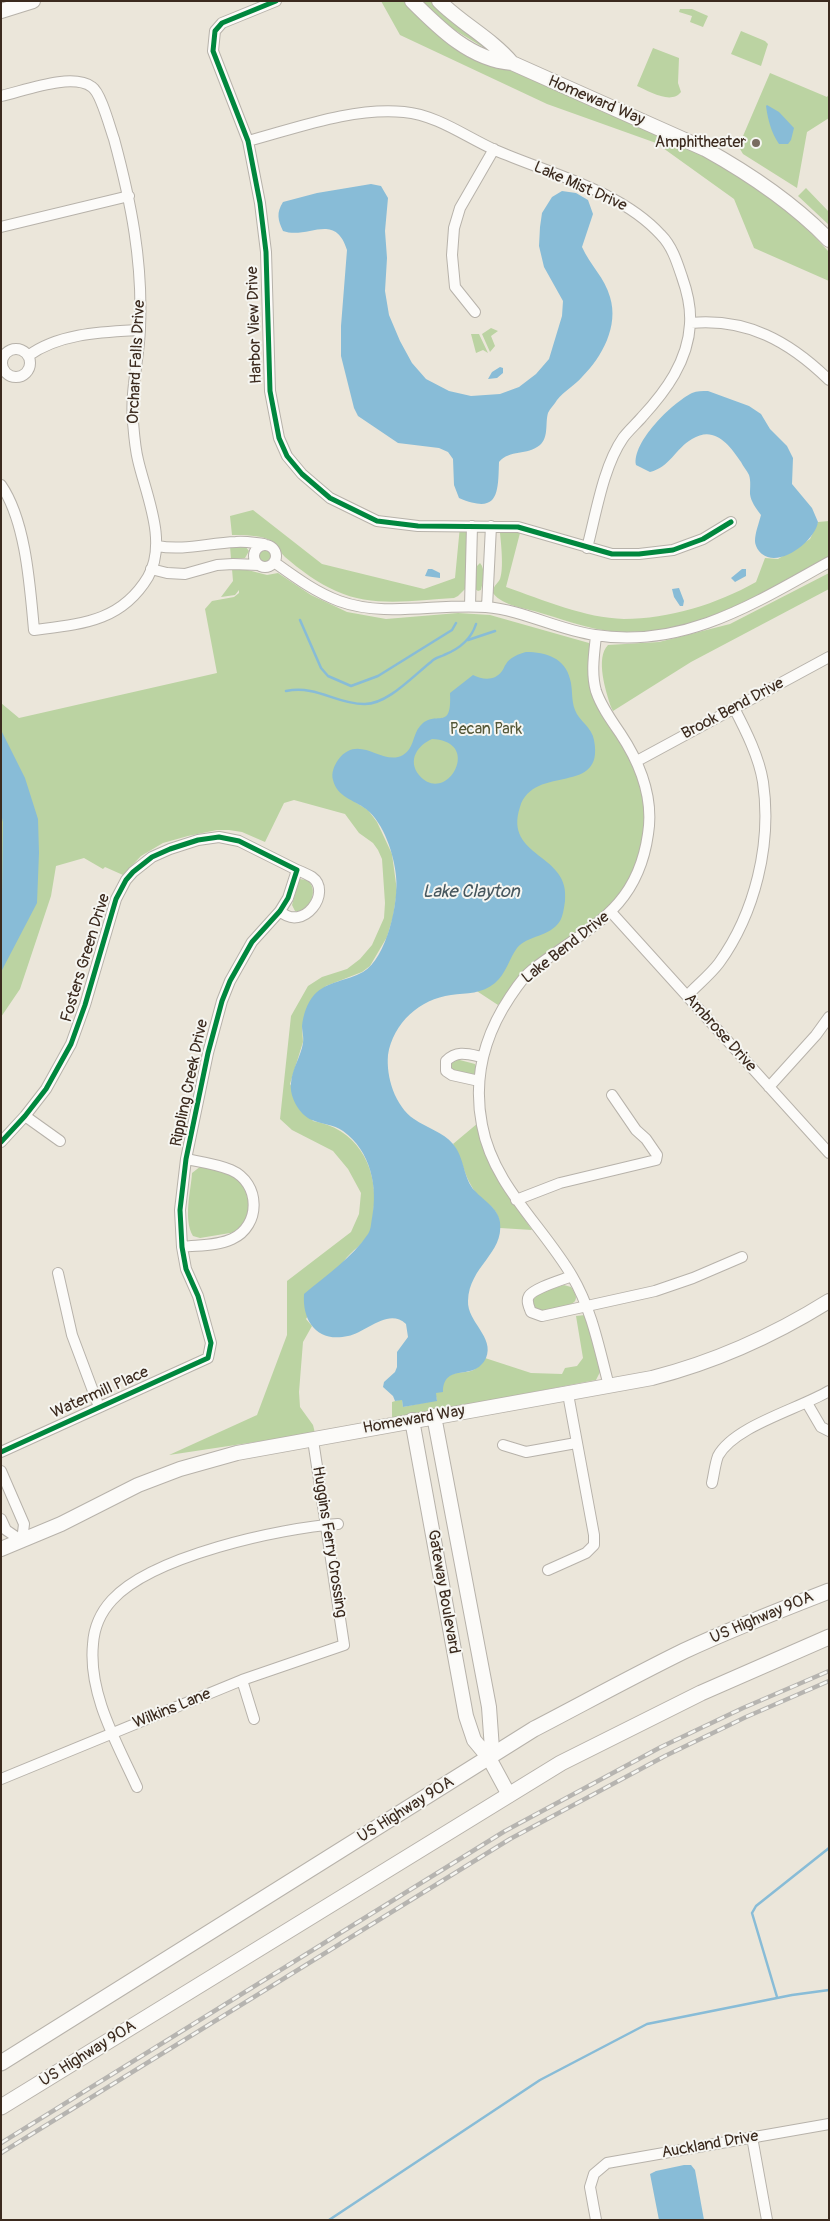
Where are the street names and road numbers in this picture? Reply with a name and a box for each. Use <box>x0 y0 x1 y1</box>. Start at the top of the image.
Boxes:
street label: Homeward Way <box>545 72 647 130</box>
street label: Lake Mist Drive <box>530 158 630 216</box>
street label: Harbor View Drive <box>243 266 267 384</box>
street label: Orchard Falls Drive <box>124 300 150 424</box>
street label: Brook Bend Drive <box>679 674 787 744</box>
street label: Fosters Green Drive <box>57 891 115 1025</box>
street label: Lake Bend Drive <box>518 908 614 988</box>
street label: Ambrose Drive <box>680 990 760 1076</box>
street label: Rippling Creek Drive <box>167 1018 213 1148</box>
street label: Watermill Place <box>48 1363 152 1423</box>
street label: Homeward Way <box>362 1402 466 1438</box>
street label: Huggins Ferry Crossing <box>308 1465 350 1619</box>
street label: Gateway Boulevard <box>423 1528 463 1656</box>
street label: US Highway 90A <box>708 1588 816 1648</box>
street label: Wilkins Lane <box>130 1685 214 1733</box>
street label: US Highway 90A <box>354 1773 458 1847</box>
street label: US Highway 90A <box>36 2017 140 2091</box>
street label: Auckland Drive <box>660 2127 760 2163</box>

